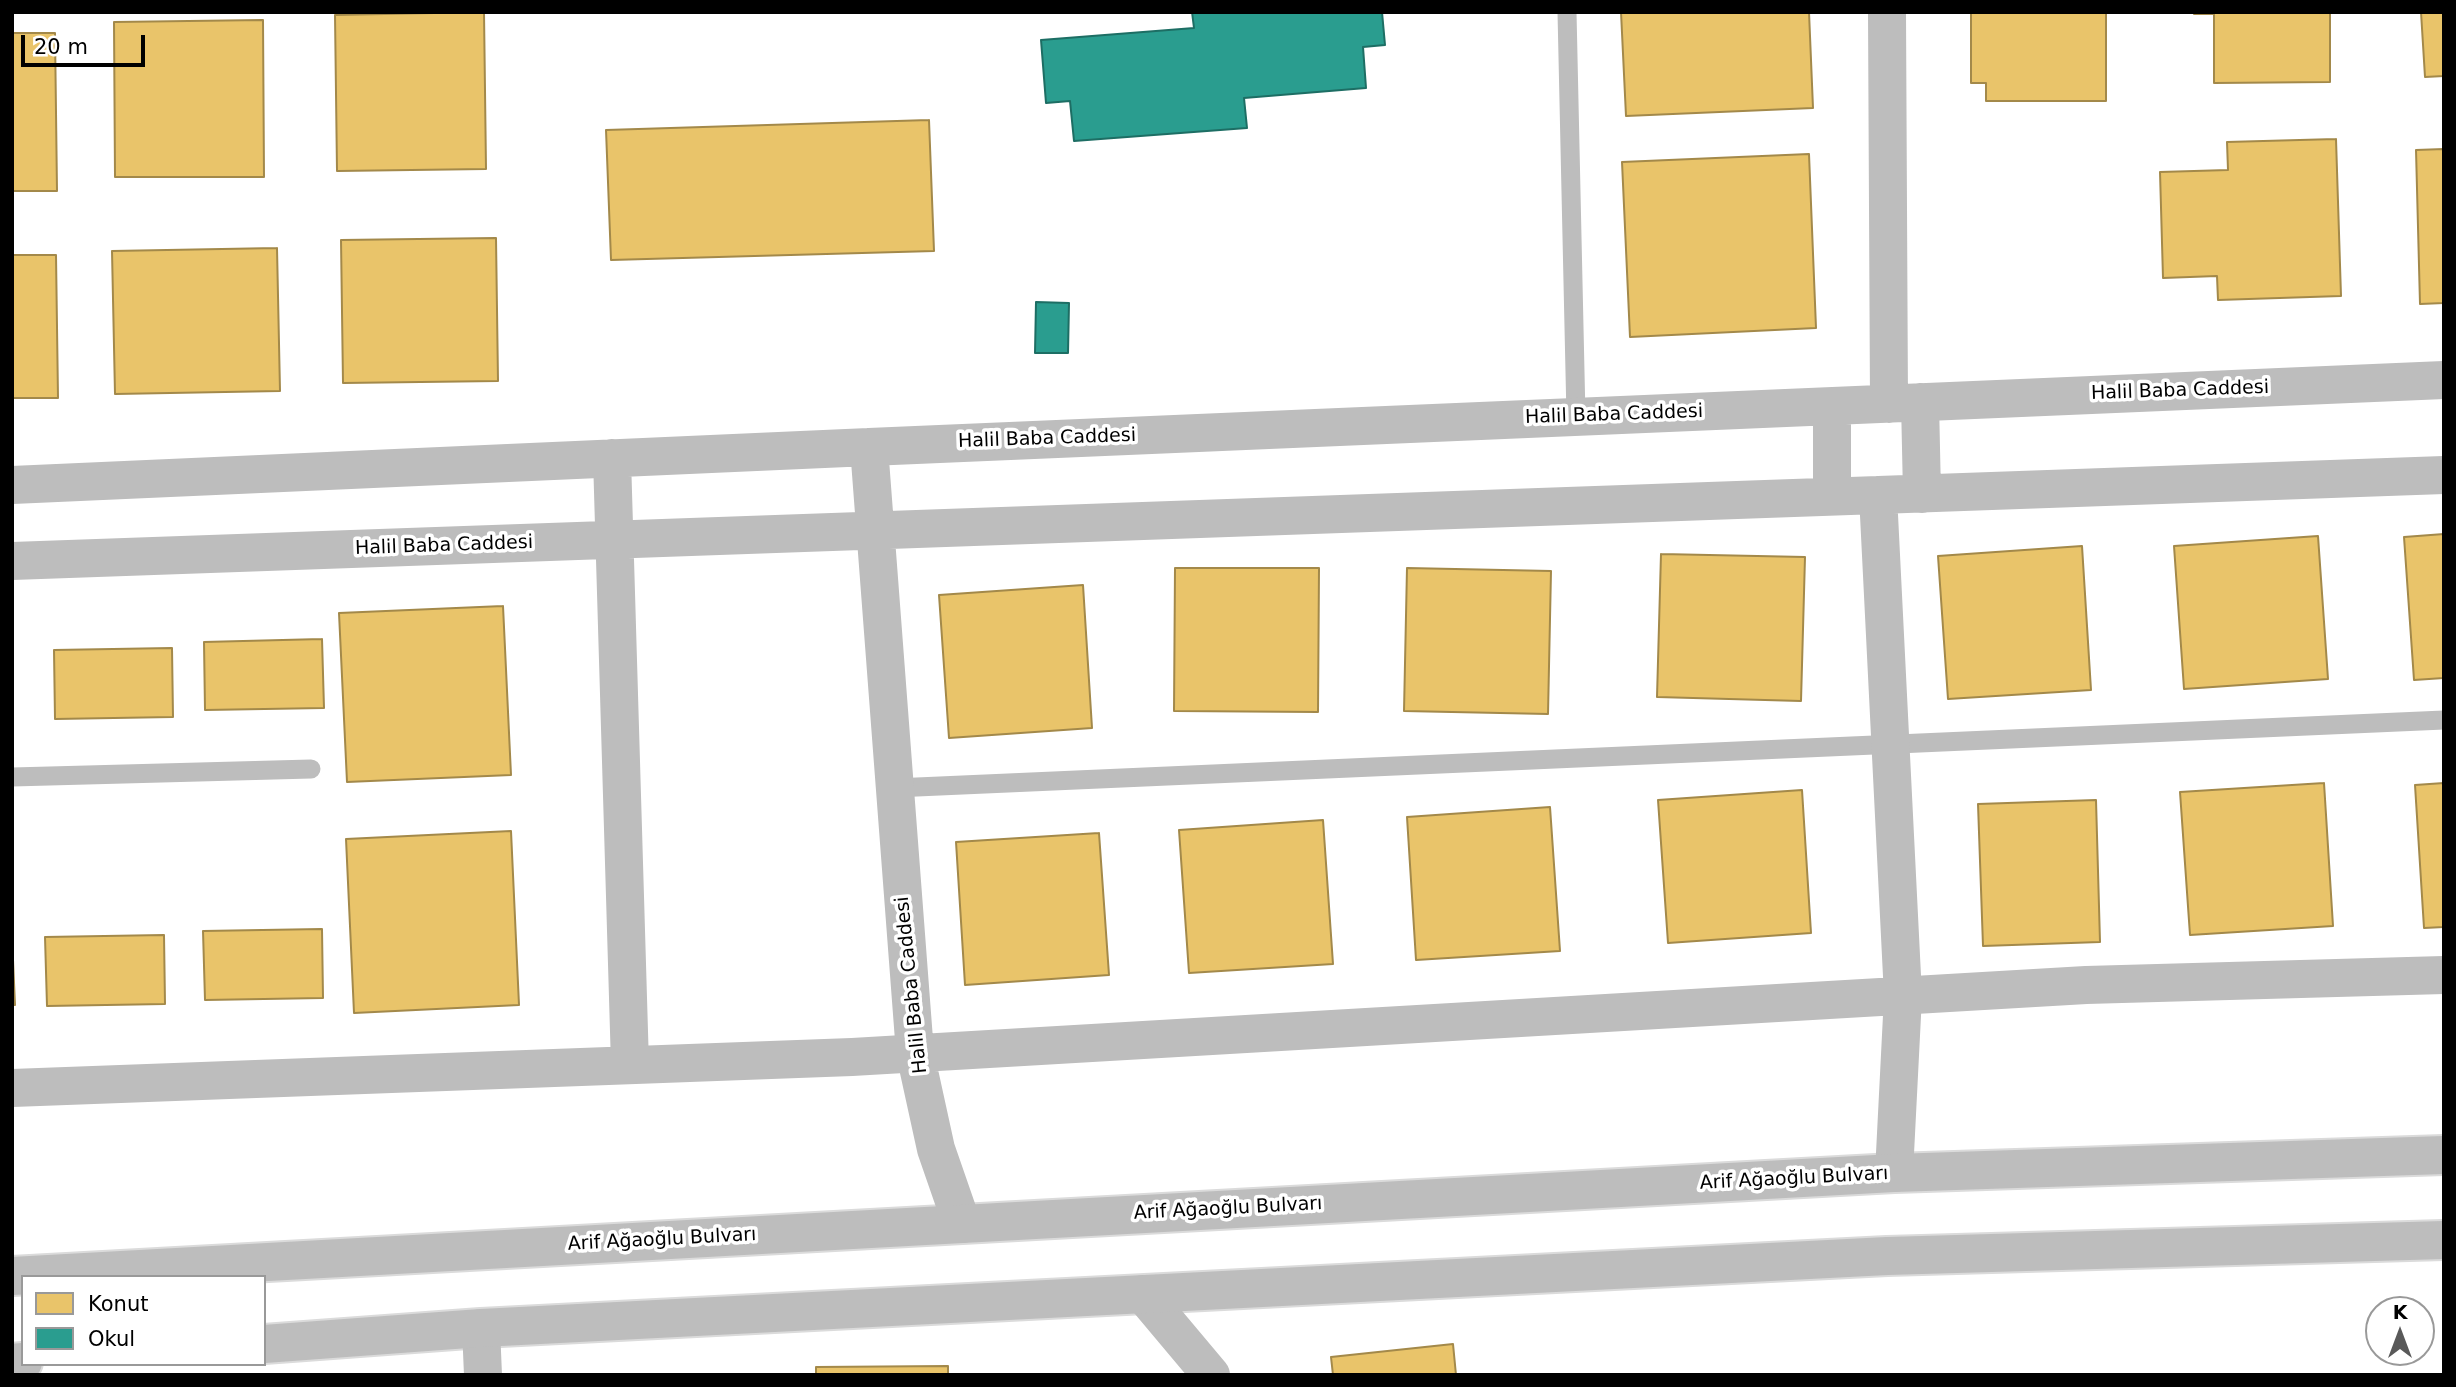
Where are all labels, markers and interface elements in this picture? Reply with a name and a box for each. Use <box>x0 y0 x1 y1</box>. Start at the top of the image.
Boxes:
scale bar <box>24 21 149 65</box>
text: 20 m <box>34 35 88 59</box>
street label: Halil Baba Caddesi <box>2091 376 2269 406</box>
street label: Halil Baba Caddesi <box>1525 400 1703 430</box>
street label: Halil Baba Caddesi <box>958 424 1136 454</box>
street label: Halil Baba Caddesi <box>355 531 533 561</box>
street label: Halil Baba Caddesi <box>891 895 933 1075</box>
street label: Arif Ağaoğlu Bulvarı <box>1699 1163 1889 1195</box>
street label: Arif Ağaoğlu Bulvarı <box>1133 1193 1323 1225</box>
street label: Arif Ağaoğlu Bulvarı <box>567 1224 757 1256</box>
legend <box>21 1275 266 1366</box>
text: Konut <box>88 1292 148 1316</box>
north arrow <box>2365 1296 2435 1366</box>
text: K <box>2393 1301 2407 1323</box>
text: Okul <box>88 1327 135 1351</box>

